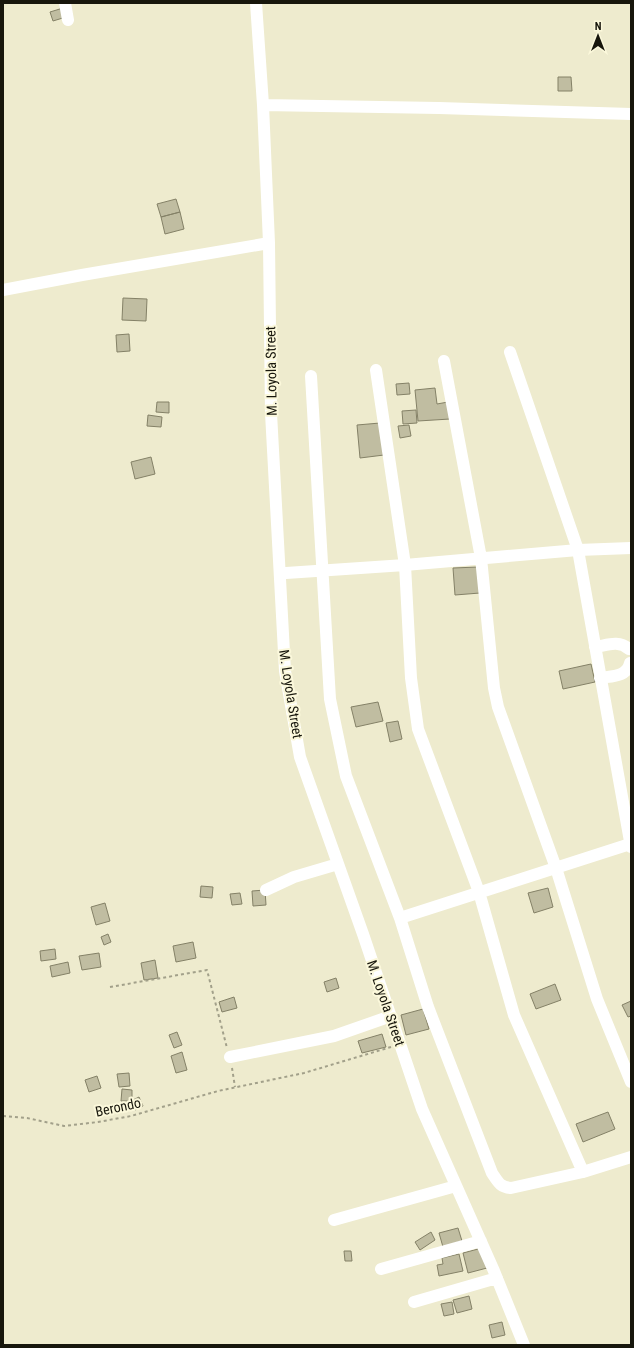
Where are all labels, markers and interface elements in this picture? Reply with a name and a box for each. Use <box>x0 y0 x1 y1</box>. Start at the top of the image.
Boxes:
north arrow <box>578 16 618 56</box>
text: N <box>595 20 602 33</box>
street label: M. Loyola Street <box>262 326 280 416</box>
street label: M. Loyola Street <box>276 648 306 740</box>
street label: M. Loyola Street <box>364 958 408 1048</box>
street label: Berondo <box>94 1094 142 1120</box>

